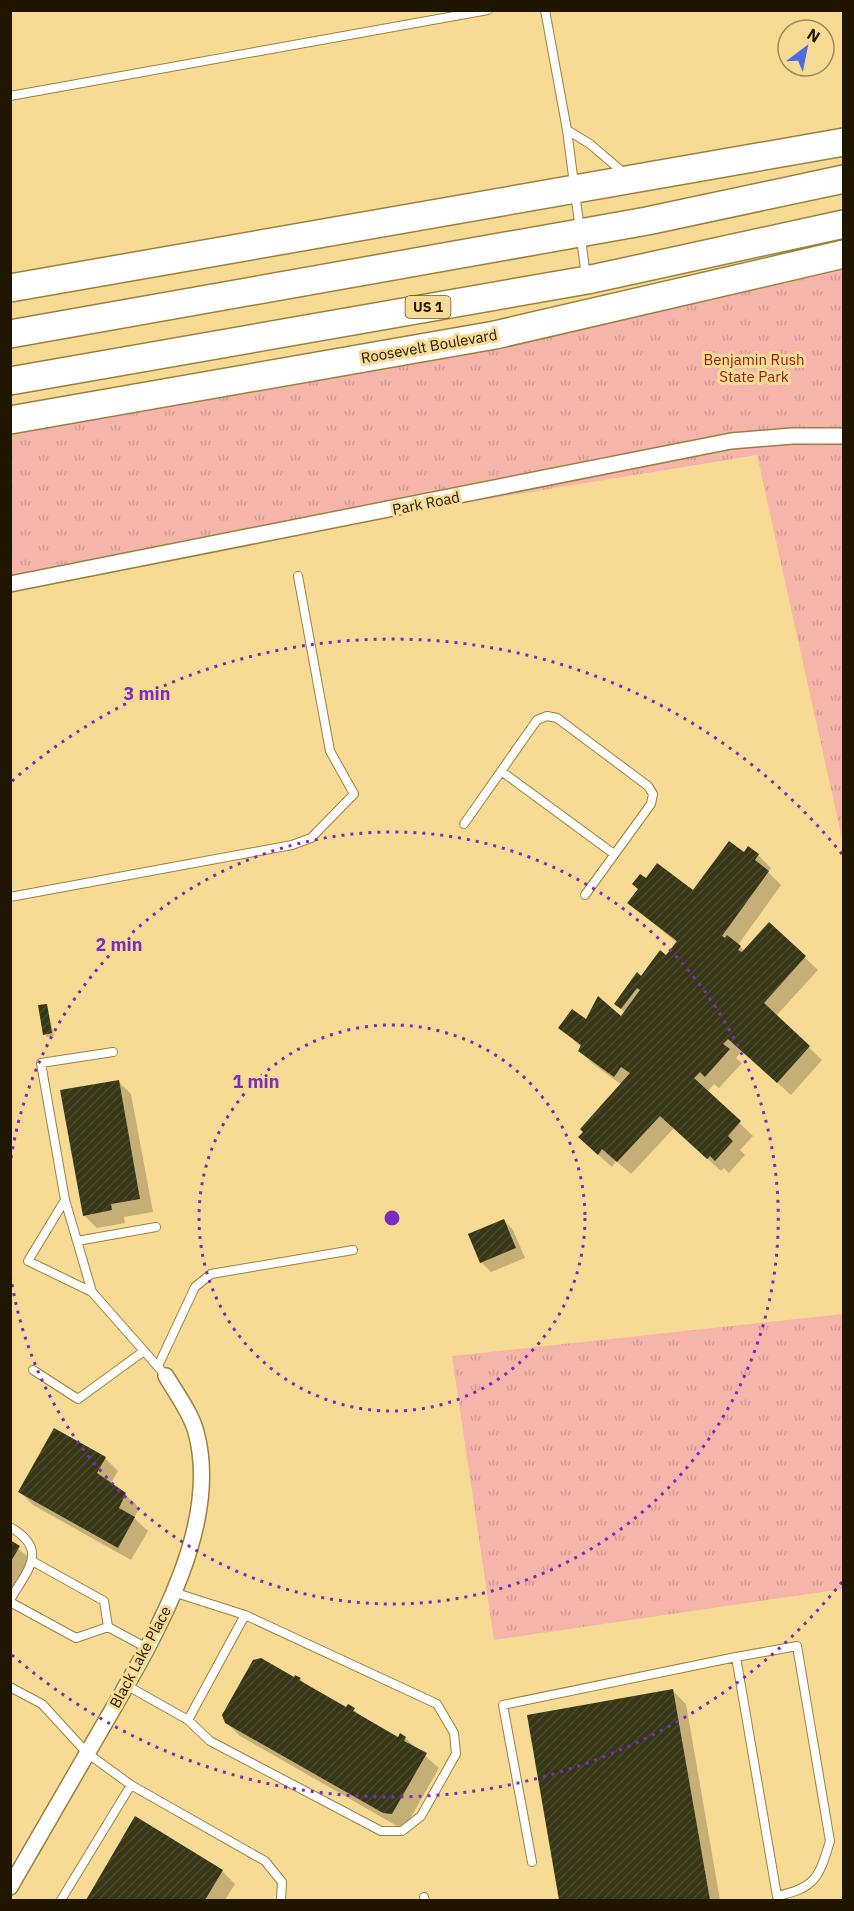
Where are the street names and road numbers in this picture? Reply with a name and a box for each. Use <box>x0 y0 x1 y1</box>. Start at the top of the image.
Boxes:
road number: US 1 <box>406 296 450 318</box>
street label: Roosevelt Boulevard <box>359 325 499 367</box>
street label: Park Road <box>391 487 461 519</box>
street label: Black Lake Place <box>105 1603 175 1711</box>

